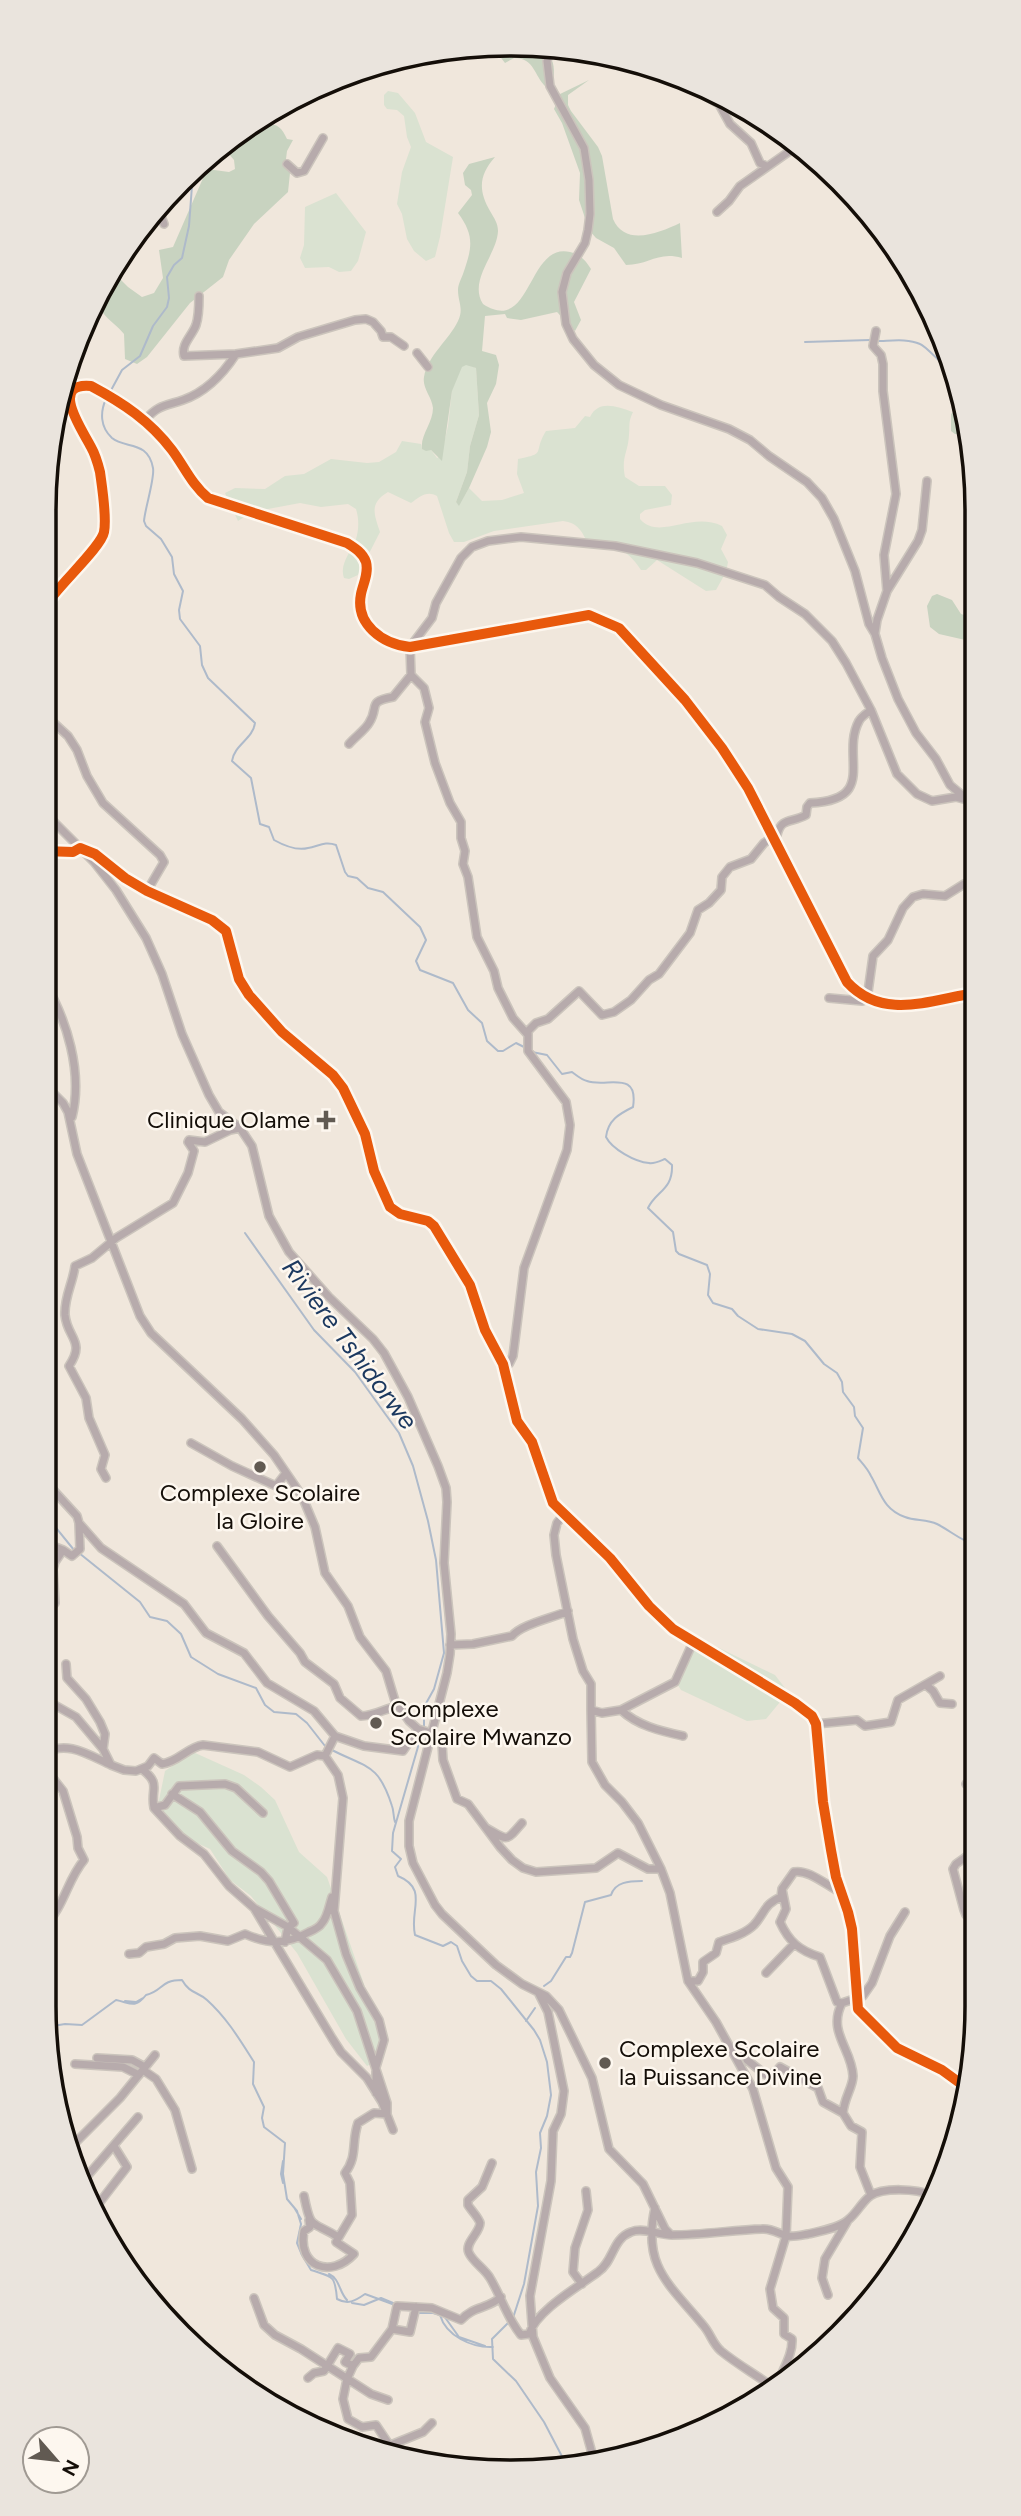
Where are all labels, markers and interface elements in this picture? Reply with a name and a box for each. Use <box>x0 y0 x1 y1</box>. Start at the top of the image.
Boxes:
place label: Clinique Olame <box>147 1105 310 1134</box>
marker: Clinique Olame <box>316 1110 336 1130</box>
water label: Riviere Tshidorwe <box>275 1252 425 1436</box>
marker: Complexe Scolaire la Gloire <box>252 1459 268 1475</box>
place label: Complexe Scolaire la Gloire <box>160 1478 360 1535</box>
place label: Complexe Scolaire Mwanzo <box>390 1694 572 1751</box>
marker: Complexe Scolaire Mwanzo <box>368 1715 384 1731</box>
place label: Complexe Scolaire la Puissance Divine <box>619 2034 822 2091</box>
marker: Complexe Scolaire la Puissance Divine <box>597 2055 613 2071</box>
north arrow <box>21 2425 91 2495</box>
text: N <box>57 2456 84 2480</box>

